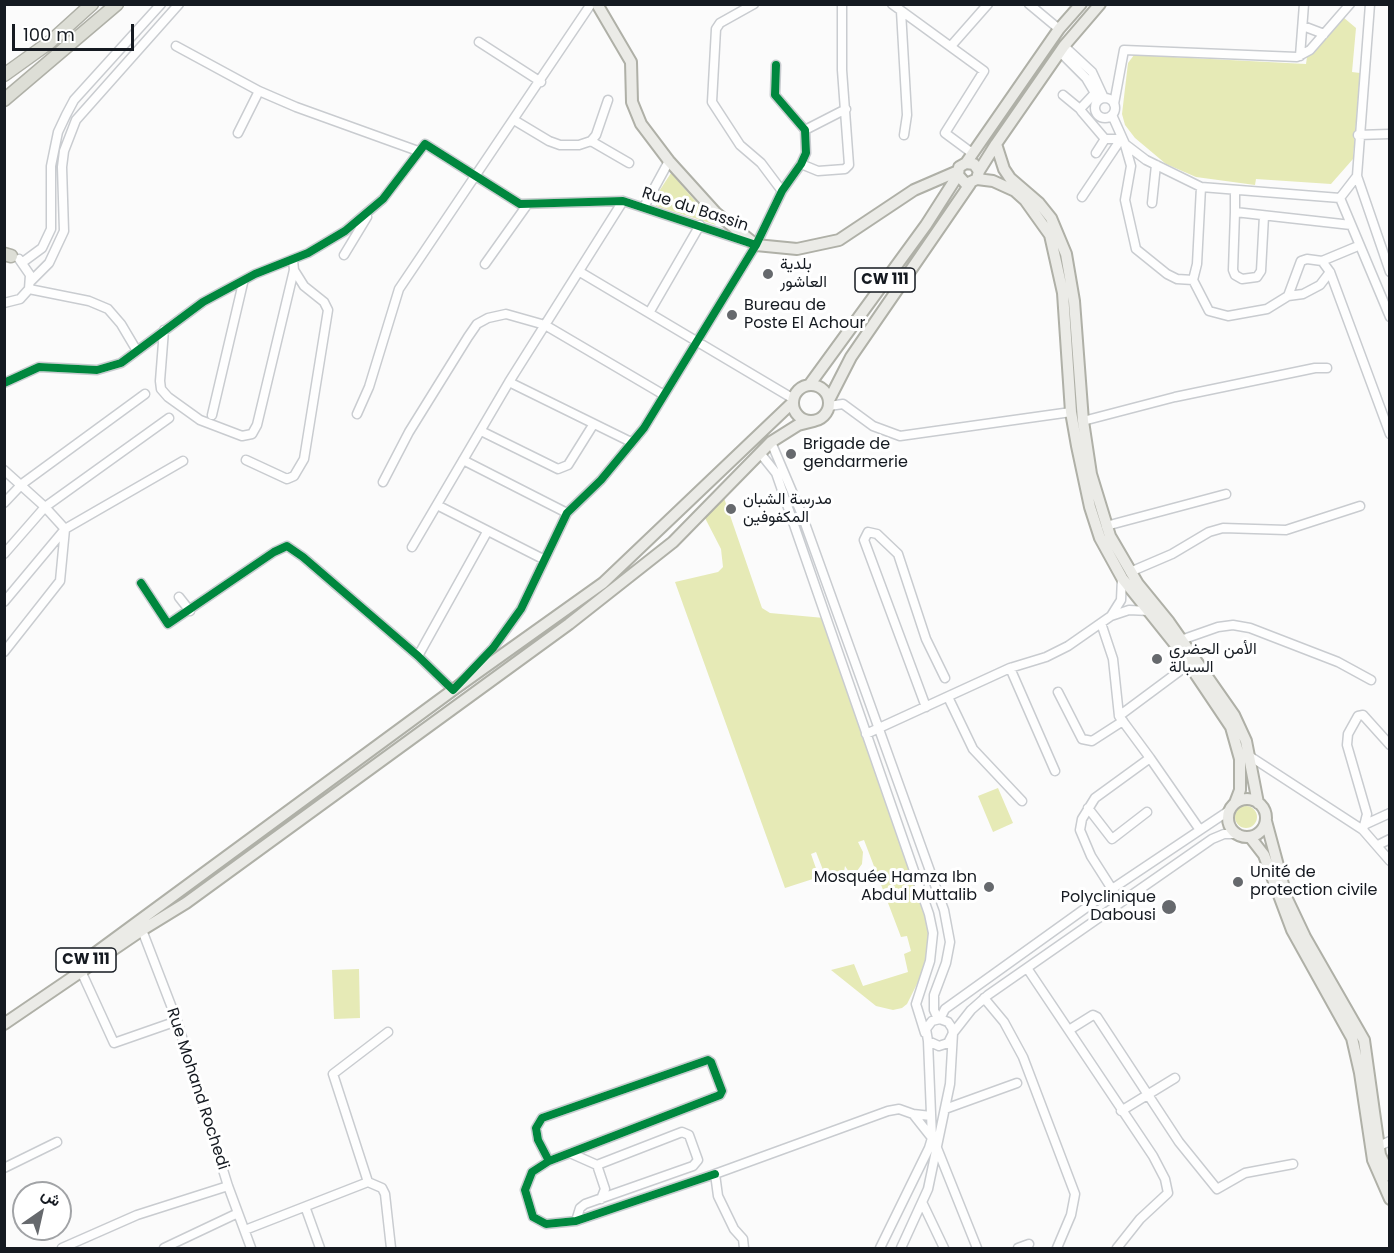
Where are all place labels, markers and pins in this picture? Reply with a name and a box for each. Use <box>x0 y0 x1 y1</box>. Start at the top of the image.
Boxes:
place label: بلدية العاشور <box>780 255 827 293</box>
marker: بلدية العاشور <box>761 267 775 281</box>
place label: Bureau de Poste El Achour <box>744 296 865 334</box>
marker: Bureau de Poste El Achour <box>725 308 739 322</box>
place label: Brigade de gendarmerie <box>803 435 908 473</box>
marker: Brigade de gendarmerie <box>784 447 798 461</box>
place label: مدرسة الشبان المكفوفين <box>743 490 832 528</box>
marker: مدرسة الشبان المكفوفين <box>724 502 738 516</box>
place label: الأمن الحضري السبالة <box>1169 640 1257 678</box>
marker: الأمن الحضري السبالة <box>1150 652 1164 666</box>
place label: Unité de protection civile <box>1250 863 1377 901</box>
place label: Mosquée Hamza Ibn Abdul Muttalib <box>814 868 977 906</box>
marker: Unité de protection civile <box>1231 875 1245 889</box>
marker: Mosquée Hamza Ibn Abdul Muttalib <box>982 880 996 894</box>
place label: Polyclinique Dabousi <box>1061 888 1156 926</box>
marker: Polyclinique Dabousi <box>1160 898 1178 916</box>

